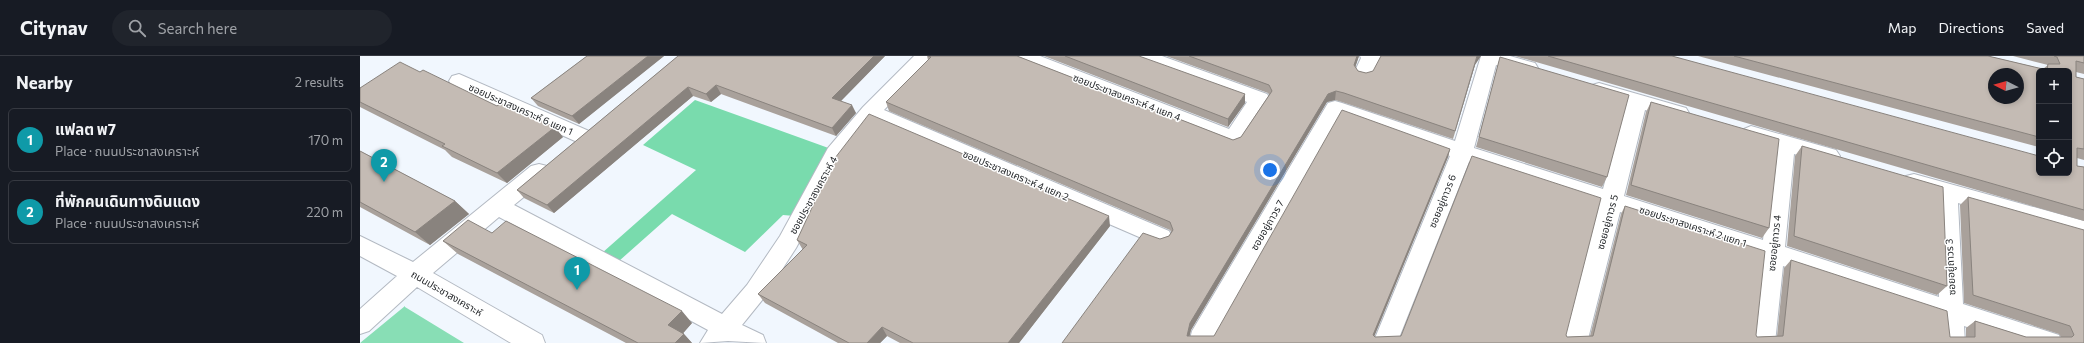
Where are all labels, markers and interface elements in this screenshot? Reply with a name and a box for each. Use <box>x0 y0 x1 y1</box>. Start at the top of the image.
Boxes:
search box <box>112 10 392 46</box>
text: Citynav <box>20 16 88 39</box>
icon: search <box>126 17 148 39</box>
text: Search here <box>158 19 237 37</box>
text: Map <box>1888 19 1917 36</box>
text: Directions <box>1939 19 2004 36</box>
text: Saved <box>2026 19 2064 36</box>
north arrow <box>1988 68 2024 104</box>
map controls <box>2036 68 2072 176</box>
button: + <box>2036 68 2072 104</box>
street label: ซอยประชาสงเคราะห์ 4 แยก 4 <box>1071 71 1183 123</box>
text: Nearby <box>16 72 73 93</box>
text: 2 results <box>295 74 344 90</box>
street label: ซอยประชาสงเคราะห์ 6 แยก 1 <box>467 81 575 137</box>
button: − <box>2036 104 2072 140</box>
text: แฟลต พ7 <box>55 120 116 138</box>
text: 1 <box>27 132 33 148</box>
text: 170 m <box>308 132 343 148</box>
button: locate <box>2036 140 2072 176</box>
text: Place · ถนนประชาสงเคราะห์ <box>55 143 199 159</box>
street label: ซอยประชาสงเคราะห์ 4 แยก 2 <box>961 147 1071 203</box>
pin: 2 <box>371 149 397 182</box>
street label: ซอยประชาสงเคราะห์ 4 <box>787 154 839 236</box>
your location <box>1260 160 1280 180</box>
street label: ซอยอยู่ถาวร 6 <box>1426 172 1459 230</box>
text: ที่พักคนเดินทางดินแดง <box>55 192 200 210</box>
street label: ซอยอยู่ถาวร 5 <box>1594 193 1621 251</box>
street label: ซอยอยู่ถาวร 7 <box>1248 198 1287 253</box>
street label: ซอยประชาสงเคราะห์ 2 แยก 1 <box>1638 203 1748 249</box>
text: 2 <box>26 204 34 220</box>
text: 220 m <box>306 204 343 220</box>
street label: ซอยอยู่ถาวร 4 <box>1765 214 1784 272</box>
text: Place · ถนนประชาสงเคราะห์ <box>55 215 199 231</box>
street label: ซอยอยู่ถาวร 3 <box>1943 238 1958 295</box>
pin: 1 <box>564 257 590 290</box>
street label: ถนนประชาสงเคราะห์ <box>409 268 485 318</box>

